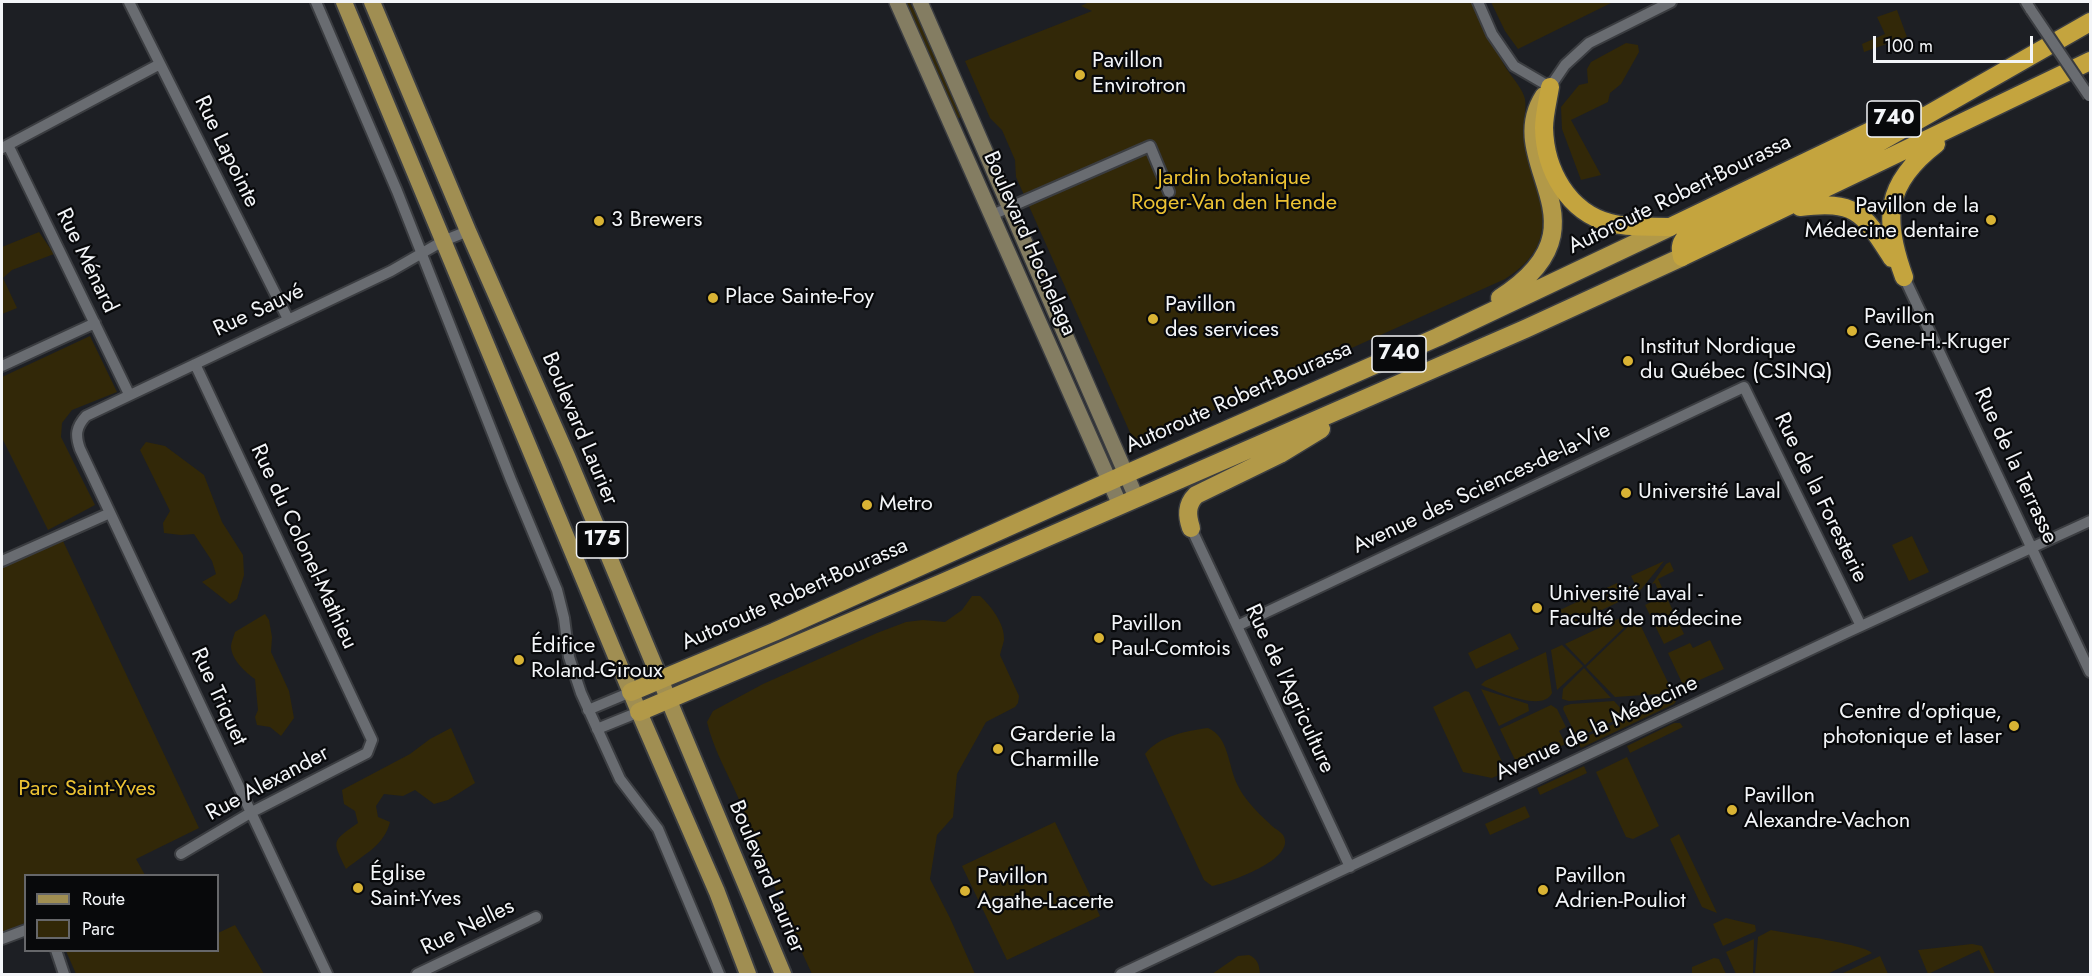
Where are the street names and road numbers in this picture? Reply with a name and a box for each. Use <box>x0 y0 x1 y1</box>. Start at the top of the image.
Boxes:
street label: Rue Lapointe <box>188 92 264 212</box>
road number: 740 <box>1867 101 1921 137</box>
street label: Autoroute Robert-Bourassa <box>1564 129 1796 261</box>
street label: Boulevard Hochelaga <box>977 148 1081 340</box>
street label: Rue Ménard <box>49 204 123 318</box>
street label: Rue Sauvé <box>210 279 308 343</box>
street label: Autoroute Robert-Bourassa <box>1122 336 1356 460</box>
road number: 740 <box>1372 336 1426 372</box>
street label: Boulevard Laurier <box>535 349 623 509</box>
street label: Rue de la Terrasse <box>1967 384 2063 548</box>
street label: Rue de la Foresterie <box>1767 409 1873 587</box>
street label: Avenue des Sciences-de-la-Vie <box>1349 418 1615 560</box>
street label: Rue du Colonel-Mathieu <box>244 440 362 654</box>
road number: 175 <box>576 522 628 558</box>
street label: Autoroute Robert-Bourassa <box>678 533 912 657</box>
street label: Rue de l'Agriculture <box>1238 600 1340 778</box>
street label: Rue Triquet <box>184 644 252 750</box>
street label: Avenue de la Médecine <box>1492 671 1702 787</box>
street label: Rue Alexander <box>202 741 334 827</box>
street label: Boulevard Laurier <box>722 797 810 957</box>
street label: Rue Nelles <box>417 894 519 962</box>

